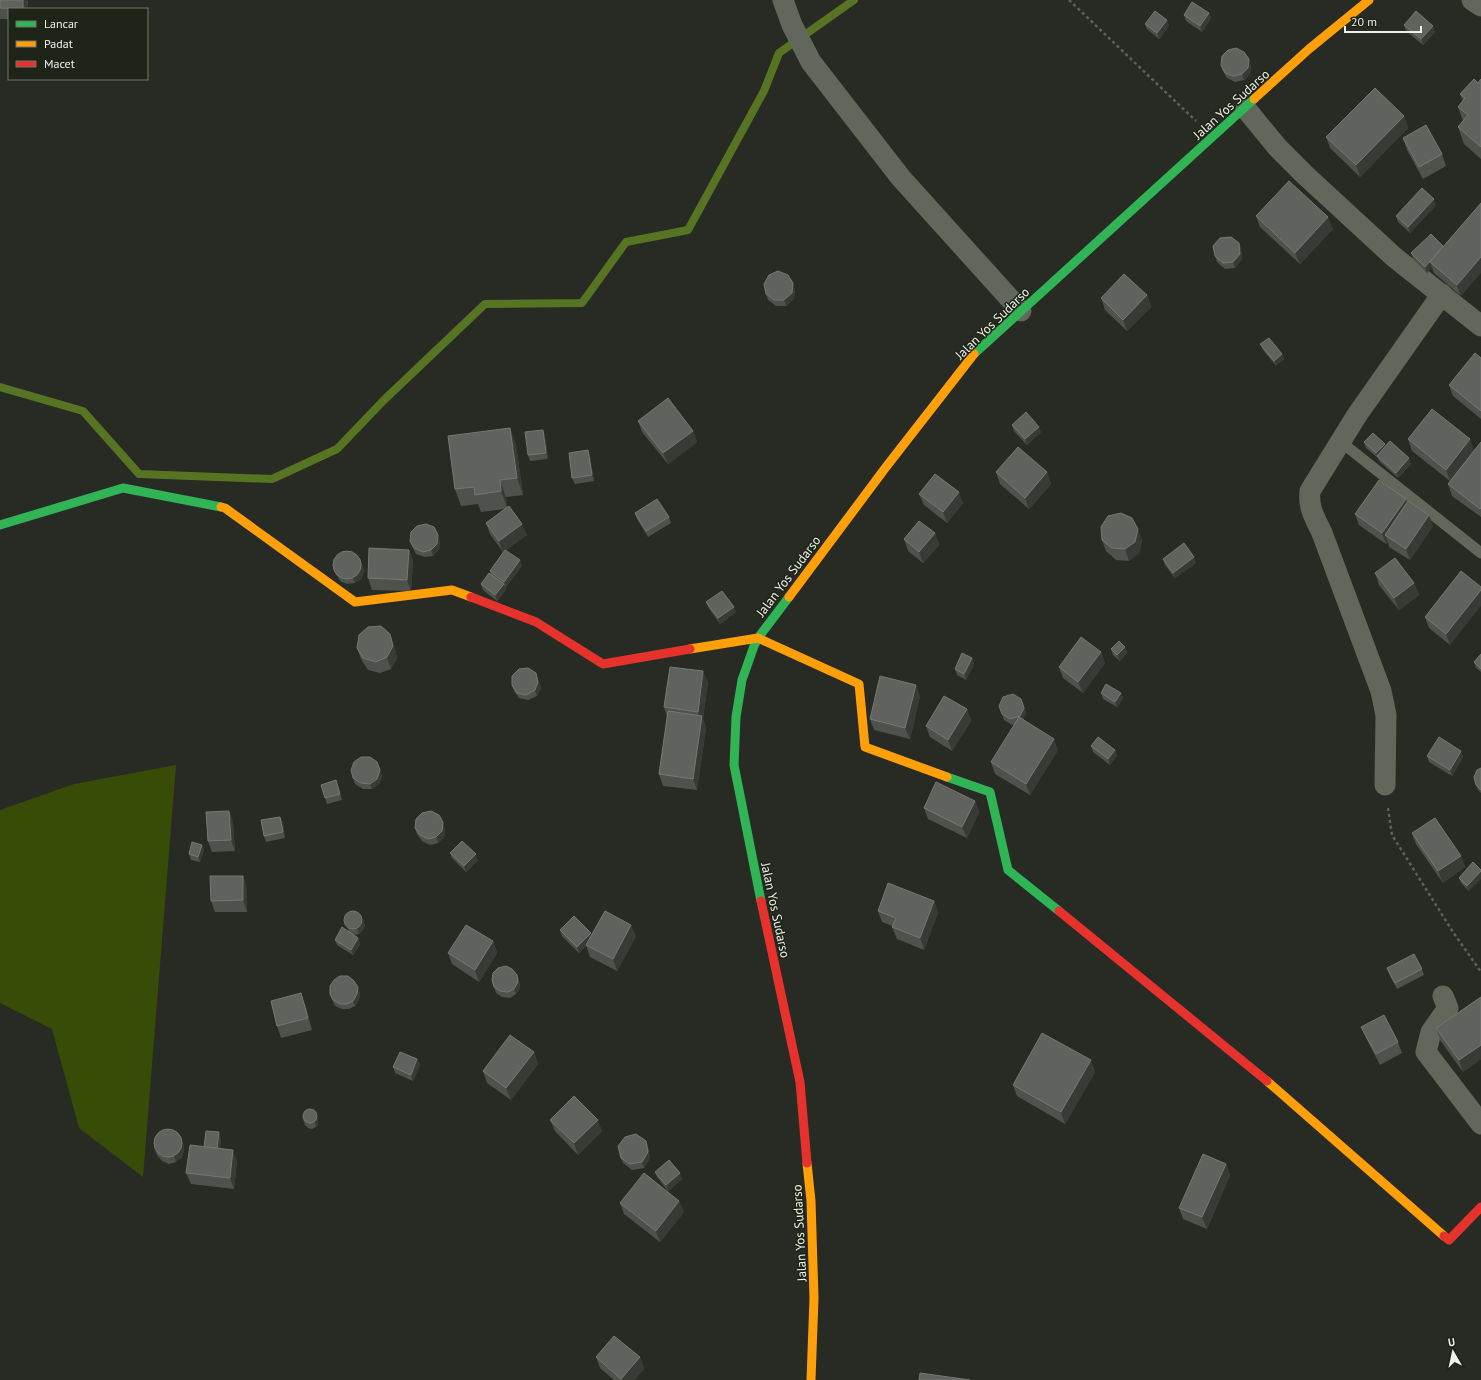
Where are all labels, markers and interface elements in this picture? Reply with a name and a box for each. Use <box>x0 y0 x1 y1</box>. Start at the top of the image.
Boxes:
legend <box>8 8 148 80</box>
scale bar <box>1345 8 1421 34</box>
text: 20 m <box>1351 14 1377 29</box>
text: Lancar <box>44 16 78 31</box>
text: Padat <box>44 36 73 51</box>
text: Macet <box>44 56 75 71</box>
street label: Jalan Yos Sudarso <box>1189 66 1273 144</box>
street label: Jalan Yos Sudarso <box>951 284 1033 364</box>
street label: Jalan Yos Sudarso <box>752 532 824 621</box>
street label: Jalan Yos Sudarso <box>757 860 794 959</box>
street label: Jalan Yos Sudarso <box>788 1184 811 1283</box>
north arrow <box>1433 1332 1473 1372</box>
text: U <box>1447 1335 1456 1350</box>

